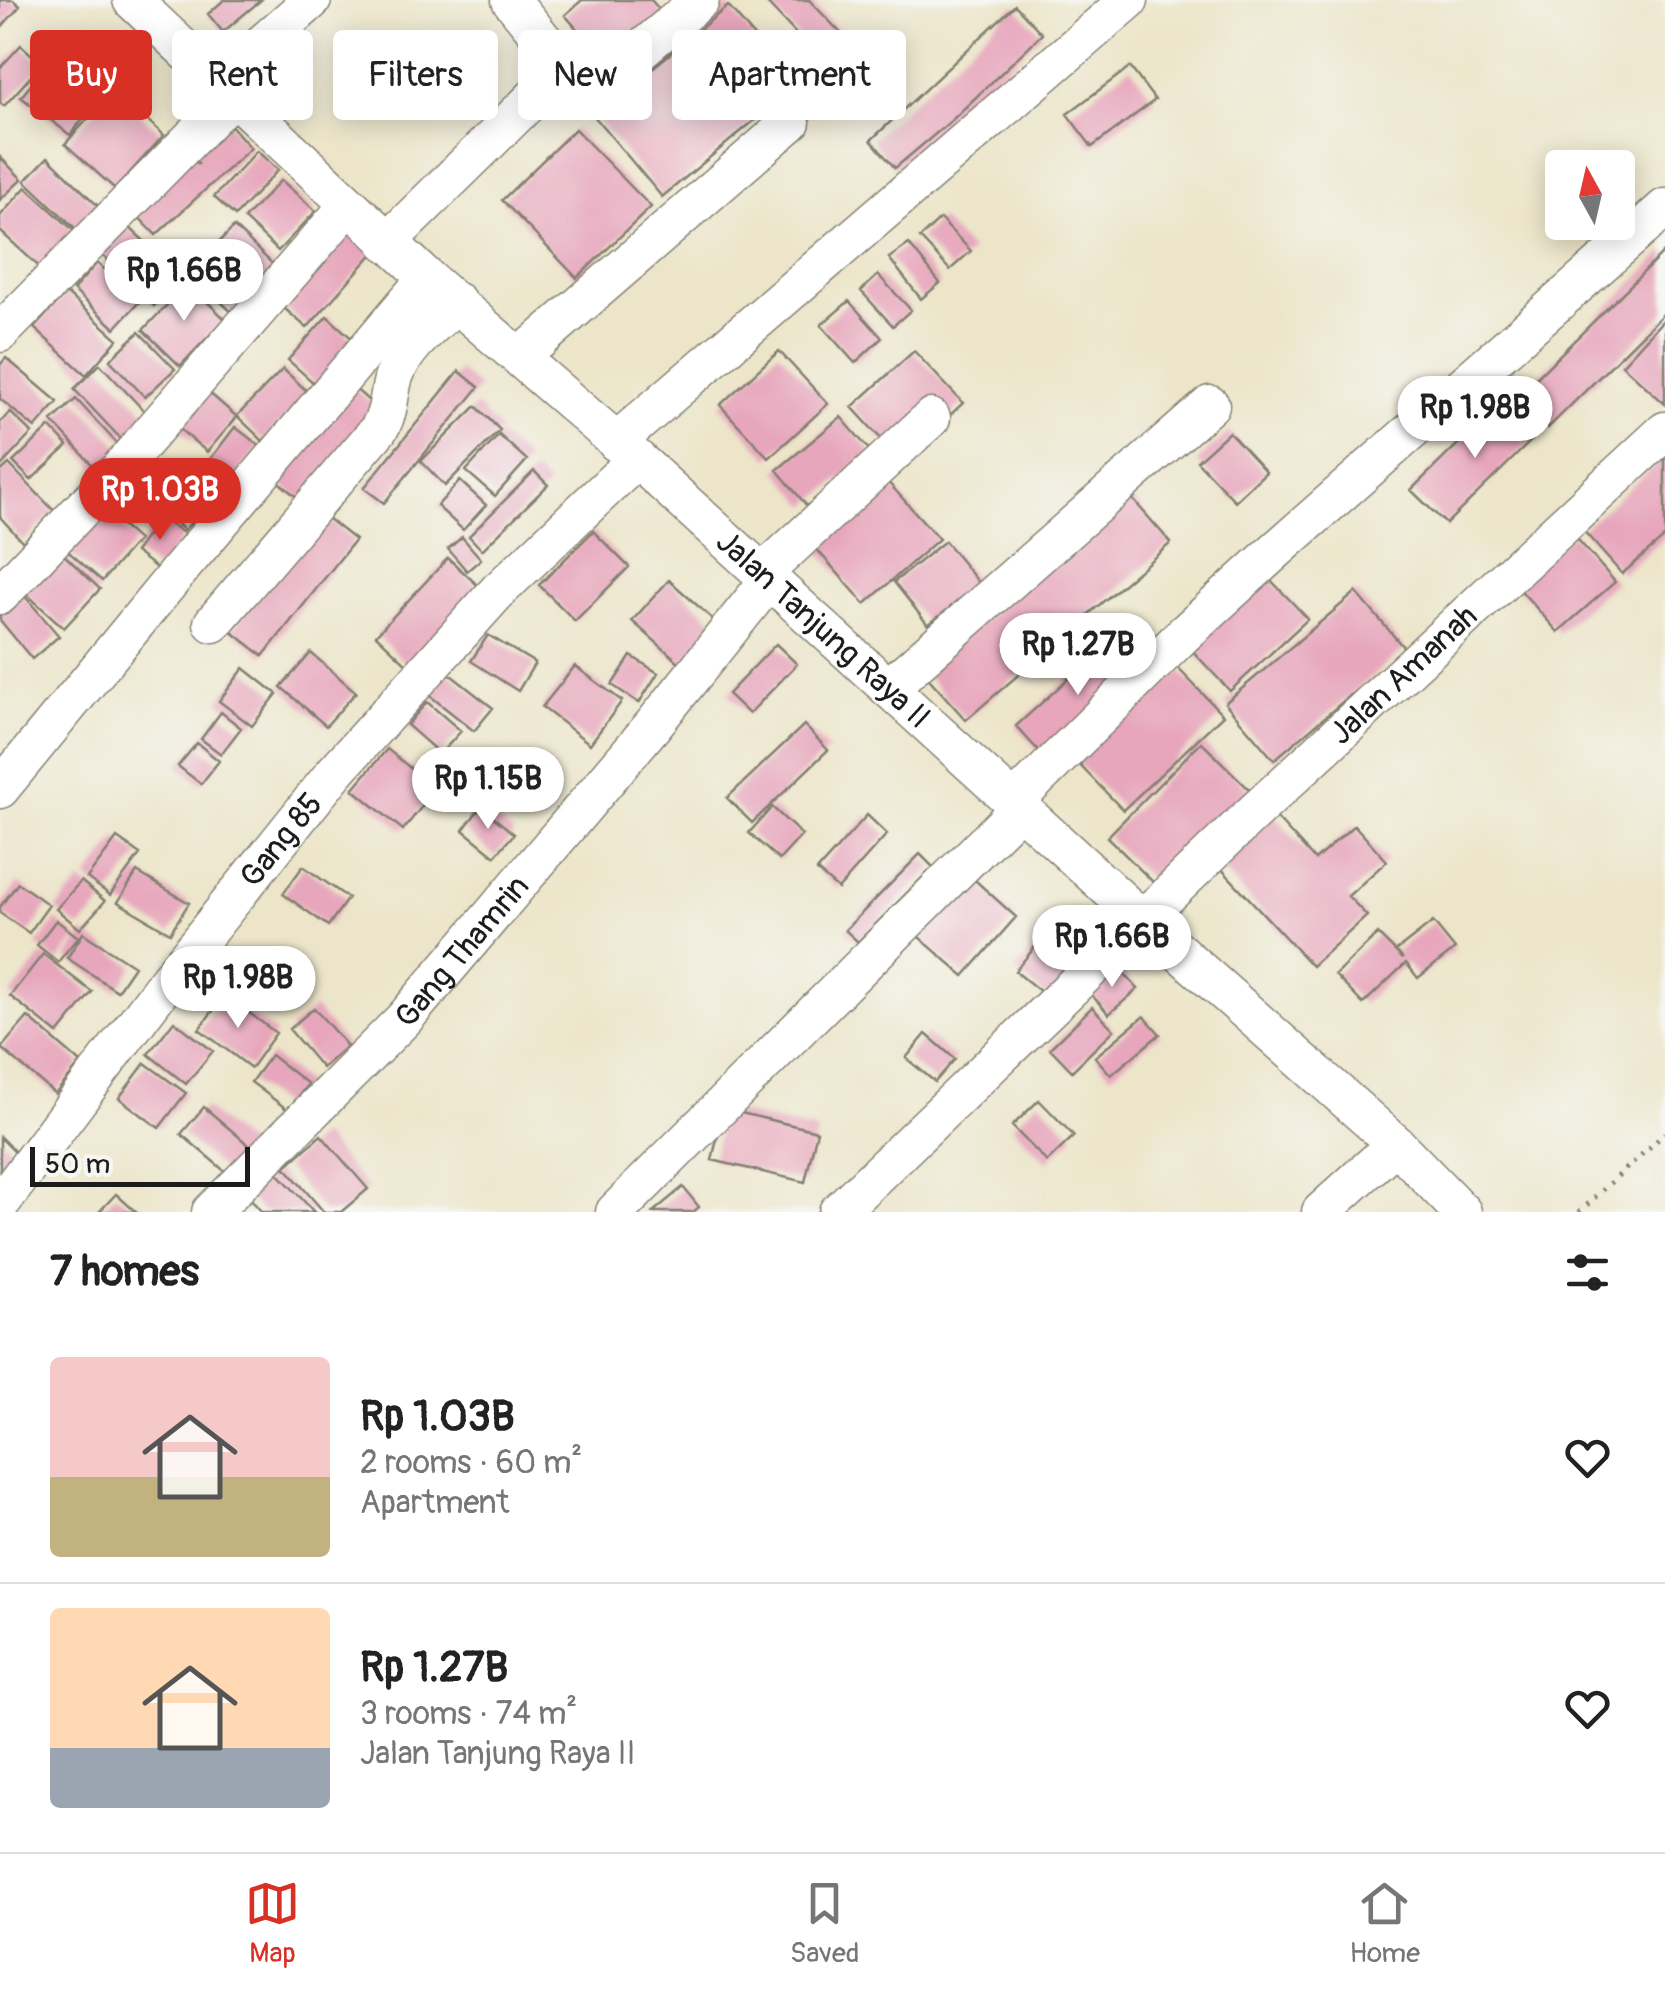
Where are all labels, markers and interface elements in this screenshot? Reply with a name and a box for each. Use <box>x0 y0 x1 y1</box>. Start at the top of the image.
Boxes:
chip: Buy <box>30 30 152 120</box>
chip: Rent <box>172 30 313 120</box>
chip: Filters <box>333 30 498 120</box>
chip: New <box>518 30 652 120</box>
chip: Apartment <box>672 30 906 120</box>
north arrow <box>1545 150 1635 240</box>
map controls <box>1545 150 1635 240</box>
pin: Rp 1.66B <box>81 239 287 324</box>
text: Rp 1.66B <box>126 251 242 291</box>
pin: Rp 1.98B <box>1372 376 1578 461</box>
text: Rp 1.98B <box>1420 388 1530 428</box>
pin: Rp 1.03B <box>57 458 263 543</box>
text: Rp 1.03B <box>101 470 219 510</box>
street label: Jalan Tanjung Raya II <box>708 522 938 737</box>
street label: Jalan Amanah <box>1321 597 1486 753</box>
pin: Rp 1.27B <box>975 613 1181 698</box>
text: Rp 1.27B <box>1021 625 1135 665</box>
pin: Rp 1.15B <box>385 747 591 832</box>
text: Rp 1.15B <box>434 759 542 799</box>
street label: Gang 85 <box>232 785 331 896</box>
street label: Gang Thamrin <box>387 867 538 1036</box>
pin: Rp 1.66B <box>1009 905 1215 990</box>
text: Rp 1.66B <box>1054 917 1170 957</box>
pin: Rp 1.98B <box>135 946 341 1031</box>
text: Rp 1.98B <box>183 958 293 998</box>
scale bar <box>30 1142 250 1186</box>
text: 50 m <box>45 1147 110 1182</box>
icon: filters <box>1560 1245 1615 1300</box>
text: 7 homes <box>50 1246 199 1298</box>
text: Rp 1.03B <box>360 1391 515 1443</box>
icon: home <box>130 1397 250 1517</box>
icon: heart <box>1560 1430 1615 1485</box>
text: 2 rooms · 60 m² <box>360 1443 582 1483</box>
text: Apartment <box>360 1483 509 1523</box>
text: Rp 1.27B <box>360 1642 508 1694</box>
icon: home <box>130 1648 250 1768</box>
icon: heart <box>1560 1681 1615 1736</box>
text: 3 rooms · 74 m² <box>360 1694 577 1734</box>
text: Jalan Tanjung Raya II <box>360 1734 636 1774</box>
tab: Map <box>245 1876 300 1971</box>
tab: Saved <box>790 1876 859 1971</box>
tab: Home <box>1349 1876 1420 1971</box>

